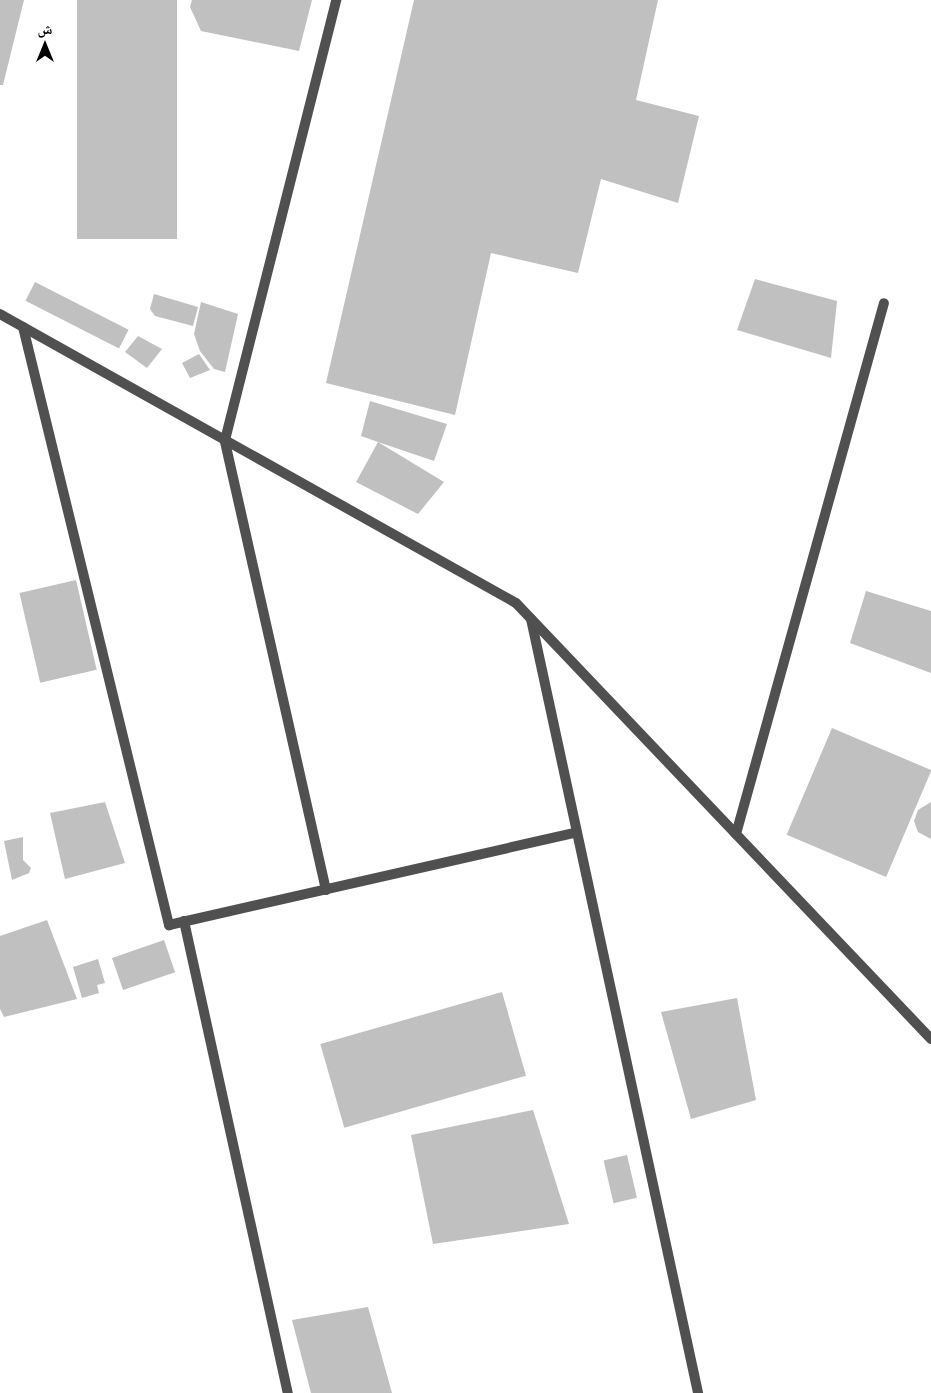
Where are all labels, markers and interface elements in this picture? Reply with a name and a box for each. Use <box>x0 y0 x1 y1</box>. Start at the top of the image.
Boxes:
north arrow <box>20 20 70 70</box>
text: ش <box>38 23 52 37</box>

